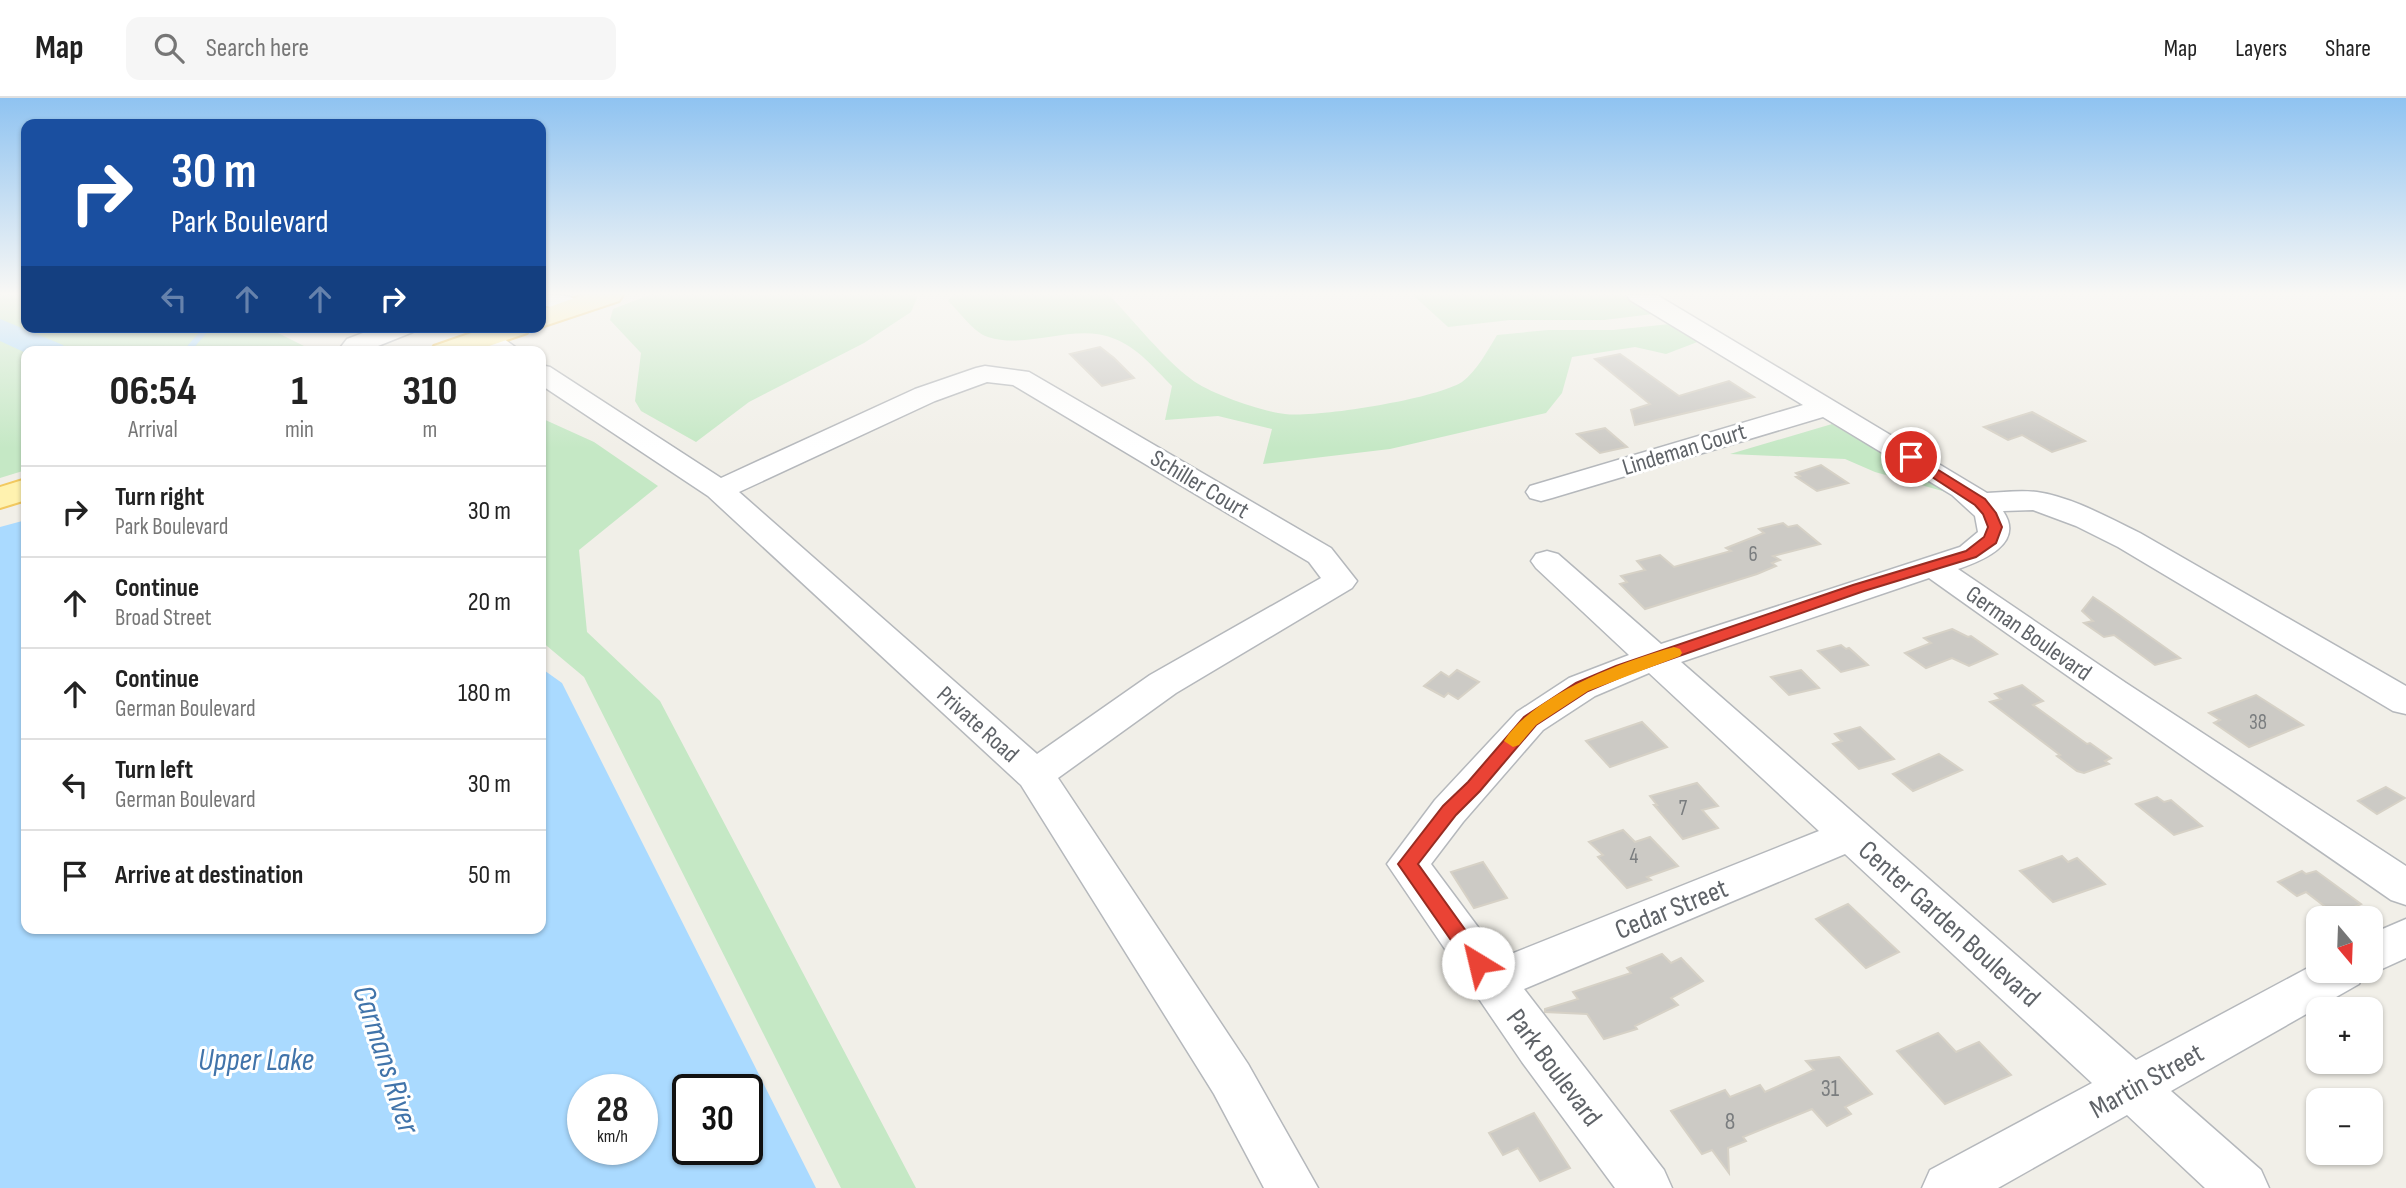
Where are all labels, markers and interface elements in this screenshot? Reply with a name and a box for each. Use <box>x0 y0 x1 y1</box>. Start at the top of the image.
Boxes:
search box <box>126 17 616 80</box>
text: Map <box>35 28 84 68</box>
icon: search <box>150 29 188 67</box>
text: Search here <box>206 33 309 64</box>
text: Map <box>2164 34 2197 63</box>
text: Layers <box>2235 34 2287 63</box>
text: Share <box>2325 34 2371 63</box>
text: 30 m <box>171 143 256 202</box>
icon: right <box>56 147 147 238</box>
text: Park Boulevard <box>171 203 329 242</box>
icon: left <box>155 280 193 318</box>
icon: ahead <box>228 280 266 318</box>
icon: ahead <box>301 280 339 318</box>
icon: right <box>374 280 412 318</box>
text: 06:54 <box>109 366 197 417</box>
text: 1 <box>291 366 308 417</box>
text: 310 <box>402 366 458 417</box>
text: Arrival <box>128 416 178 444</box>
text: min <box>285 416 314 444</box>
text: m <box>423 416 437 444</box>
street label: Lindeman Court <box>1619 417 1750 482</box>
pin <box>1881 427 1941 487</box>
icon: arrive <box>1892 438 1930 476</box>
street label: Schiller Court <box>1145 444 1254 525</box>
text: Turn right <box>115 482 204 513</box>
icon: right <box>56 493 94 531</box>
text: 30 m <box>468 496 511 527</box>
text: Park Boulevard <box>115 513 228 541</box>
house number: 6 <box>1748 542 1758 567</box>
text: Continue <box>115 573 199 604</box>
street label: German Boulevard <box>1960 579 2097 687</box>
icon: ahead <box>56 584 94 622</box>
text: 20 m <box>468 587 511 618</box>
text: Broad Street <box>115 604 212 632</box>
text: Continue <box>115 664 199 695</box>
icon: ahead <box>56 675 94 713</box>
text: 180 m <box>458 678 511 709</box>
street label: Private Road <box>931 680 1025 769</box>
text: German Boulevard <box>115 695 255 723</box>
house number: 38 <box>2249 710 2267 735</box>
text: Turn left <box>115 755 193 786</box>
icon: left <box>56 766 94 804</box>
text: 30 m <box>468 769 511 800</box>
text: German Boulevard <box>115 786 255 814</box>
house number: 7 <box>1679 796 1688 821</box>
street label: Center Garden Boulevard <box>1851 834 2047 1014</box>
house number: 4 <box>1630 844 1639 869</box>
icon: arrive <box>56 857 94 895</box>
text: Arrive at destination <box>115 860 303 891</box>
text: 50 m <box>468 860 511 891</box>
street label: Cedar Street <box>1610 872 1733 947</box>
north arrow <box>2306 906 2384 984</box>
map controls <box>2306 906 2383 1165</box>
position arrow <box>1441 926 1515 1000</box>
water label: Carmans River <box>343 981 428 1139</box>
button: + <box>2306 997 2383 1074</box>
street label: Park Boulevard <box>1499 1003 1608 1133</box>
street label: Martin Street <box>2084 1037 2209 1126</box>
water label: Upper Lake <box>198 1041 314 1080</box>
speed limit sign: 30 <box>672 1074 763 1165</box>
house number: 31 <box>1821 1074 1840 1103</box>
button: − <box>2306 1088 2383 1165</box>
text: 28 <box>597 1089 628 1132</box>
house number: 8 <box>1725 1107 1735 1136</box>
text: km/h <box>597 1126 628 1147</box>

